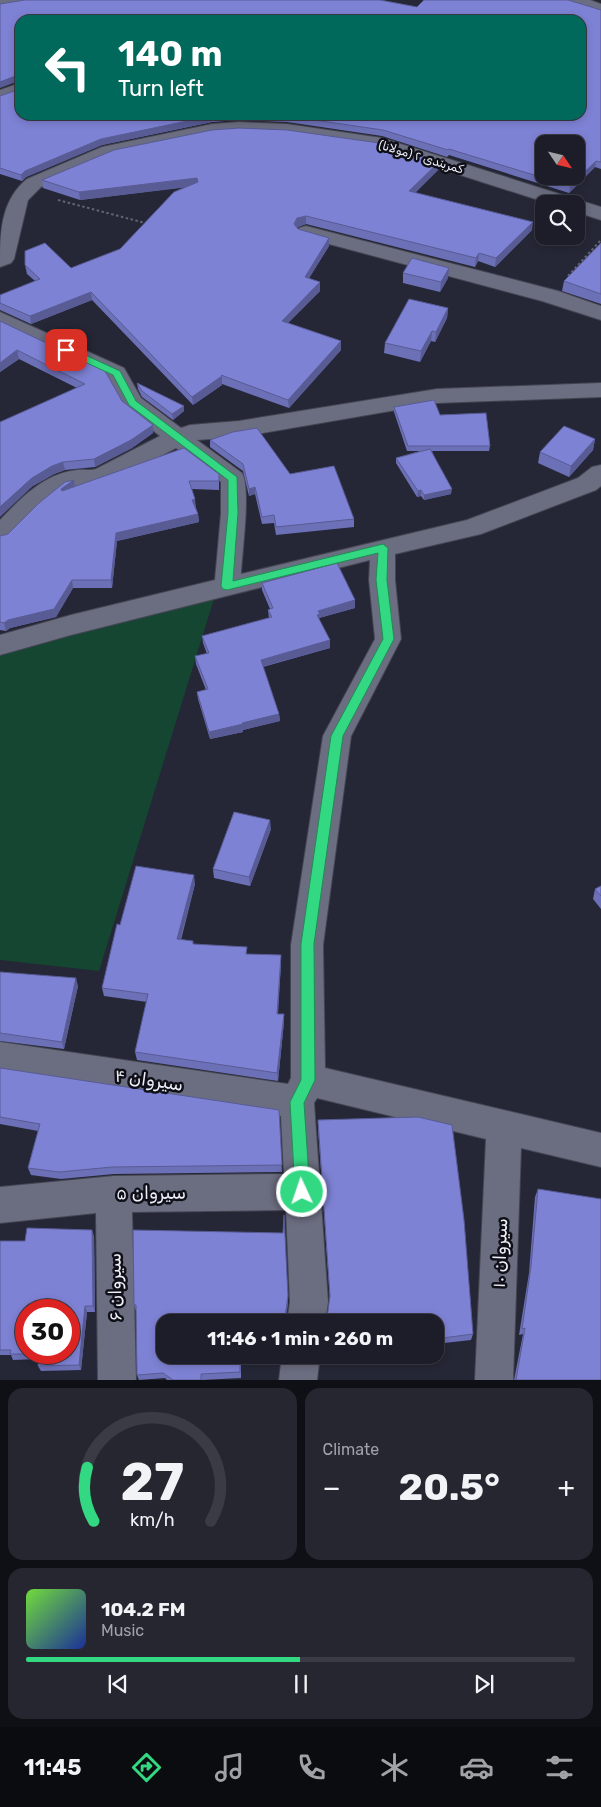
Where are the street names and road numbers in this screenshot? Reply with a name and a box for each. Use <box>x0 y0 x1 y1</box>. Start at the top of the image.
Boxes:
street label: کمربندی ۲ (مولانا) <box>377 137 466 178</box>
street label: سیروان ۴ <box>113 1064 185 1096</box>
street label: سیروان ۵ <box>116 1181 186 1205</box>
street label: سیروان ۱۰ <box>488 1218 512 1288</box>
street label: سیروان ۶ <box>103 1253 127 1321</box>

